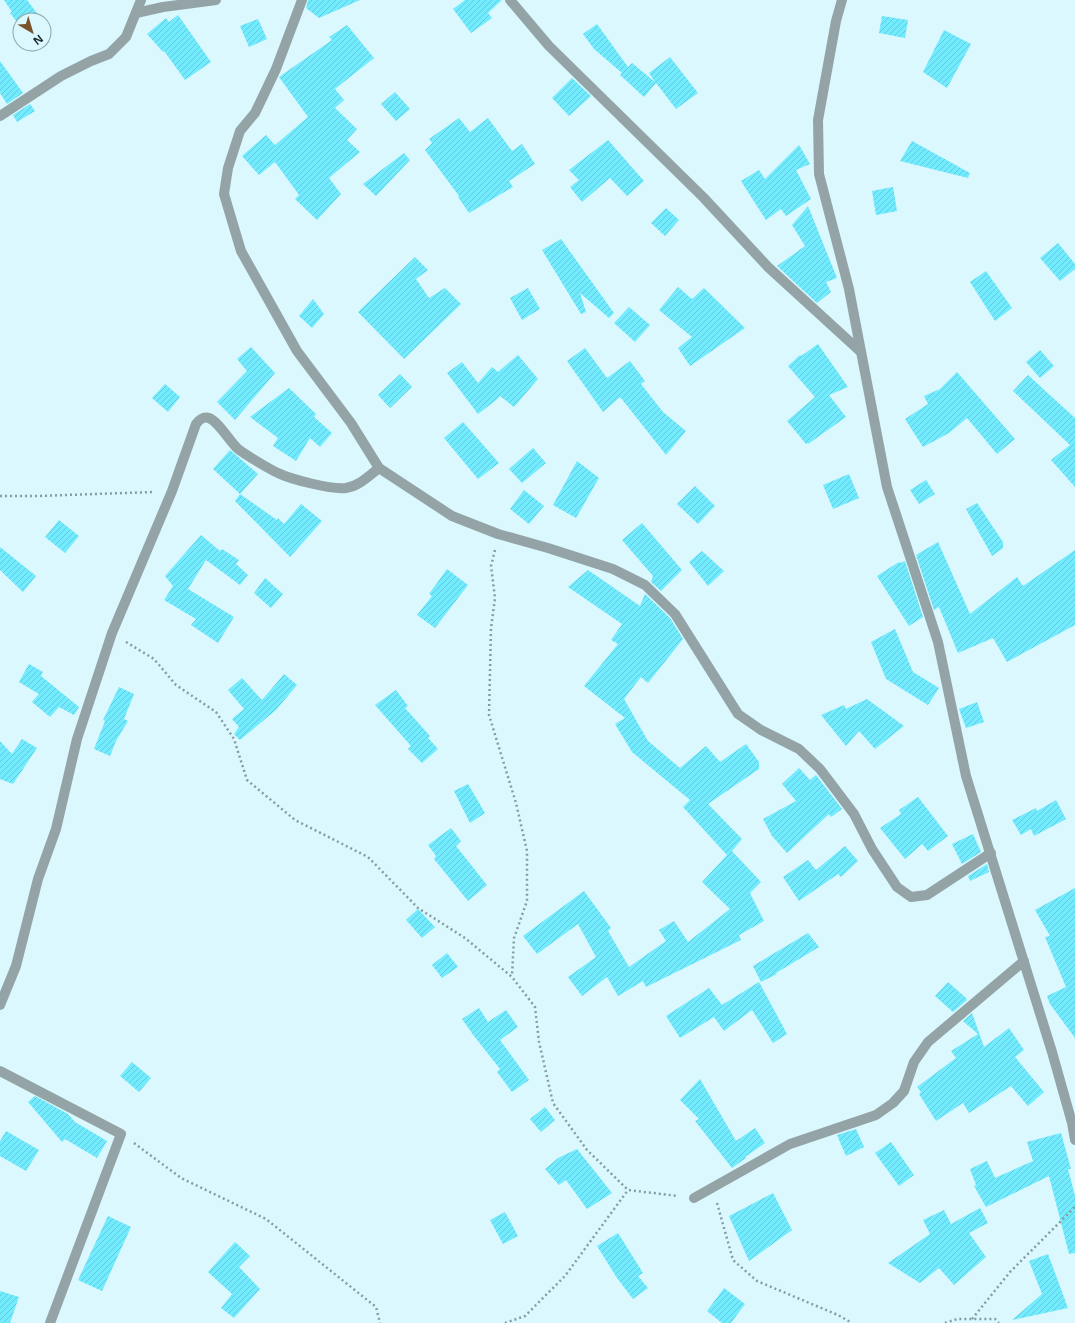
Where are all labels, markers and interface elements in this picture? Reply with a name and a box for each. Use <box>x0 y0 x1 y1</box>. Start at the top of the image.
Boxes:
north arrow <box>12 12 52 52</box>
text: N <box>30 32 47 49</box>

